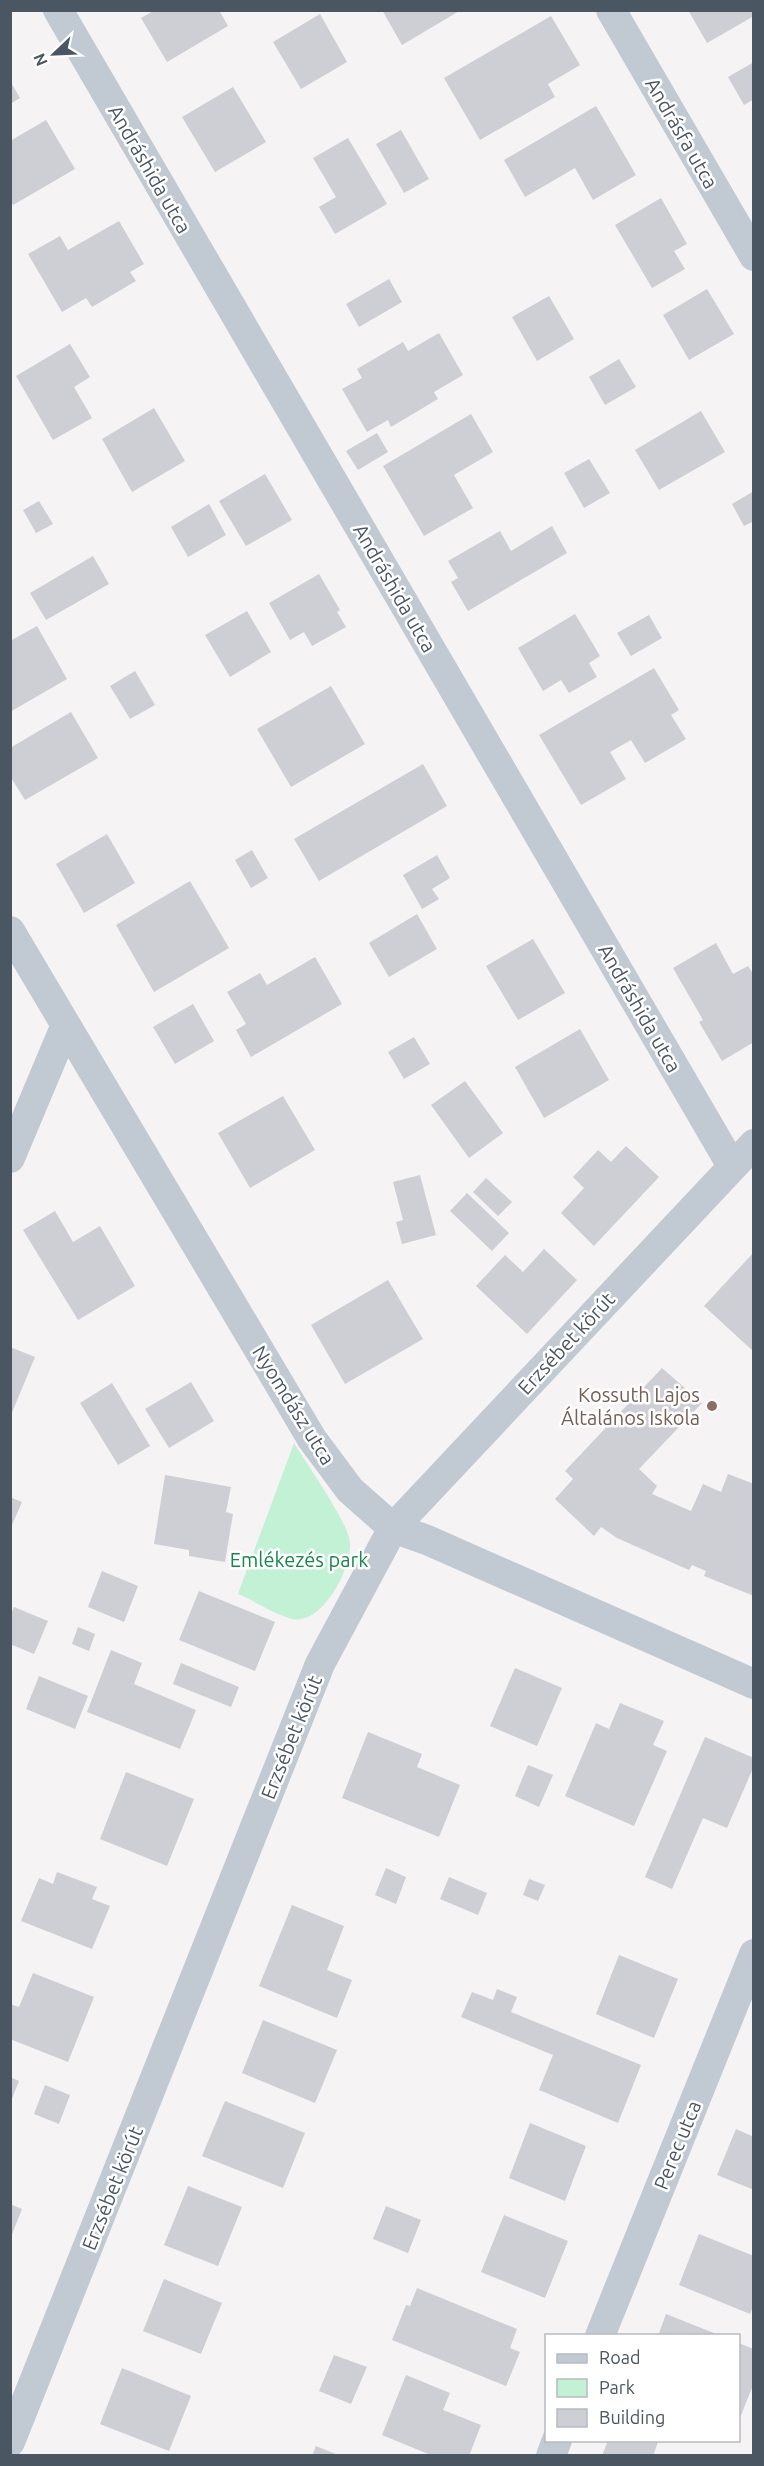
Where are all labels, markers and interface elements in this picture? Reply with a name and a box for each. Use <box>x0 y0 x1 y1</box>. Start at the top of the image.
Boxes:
north arrow <box>24 24 84 84</box>
text: N <box>30 51 51 69</box>
street label: Andrásfa utca <box>641 74 723 192</box>
street label: Andráshida utca <box>104 101 196 237</box>
street label: Andráshida utca <box>349 520 441 656</box>
street label: Andráshida utca <box>594 940 686 1076</box>
street label: Erzsébet körút <box>513 1287 619 1399</box>
street label: Nyomdász utca <box>248 1341 340 1469</box>
place label: Kossuth Lajos Általános Iskola <box>561 1383 700 1429</box>
marker: Kossuth Lajos Általános Iskola <box>705 1399 719 1413</box>
park label: Emlékezés park <box>230 1548 368 1571</box>
street label: Erzsébet körút <box>256 1672 326 1802</box>
street label: Perec utca <box>649 2097 705 2193</box>
street label: Erzsébet körút <box>77 2123 147 2253</box>
legend <box>545 2334 740 2442</box>
text: Road <box>599 2347 641 2367</box>
text: Park <box>599 2377 635 2397</box>
text: Building <box>599 2407 665 2427</box>

